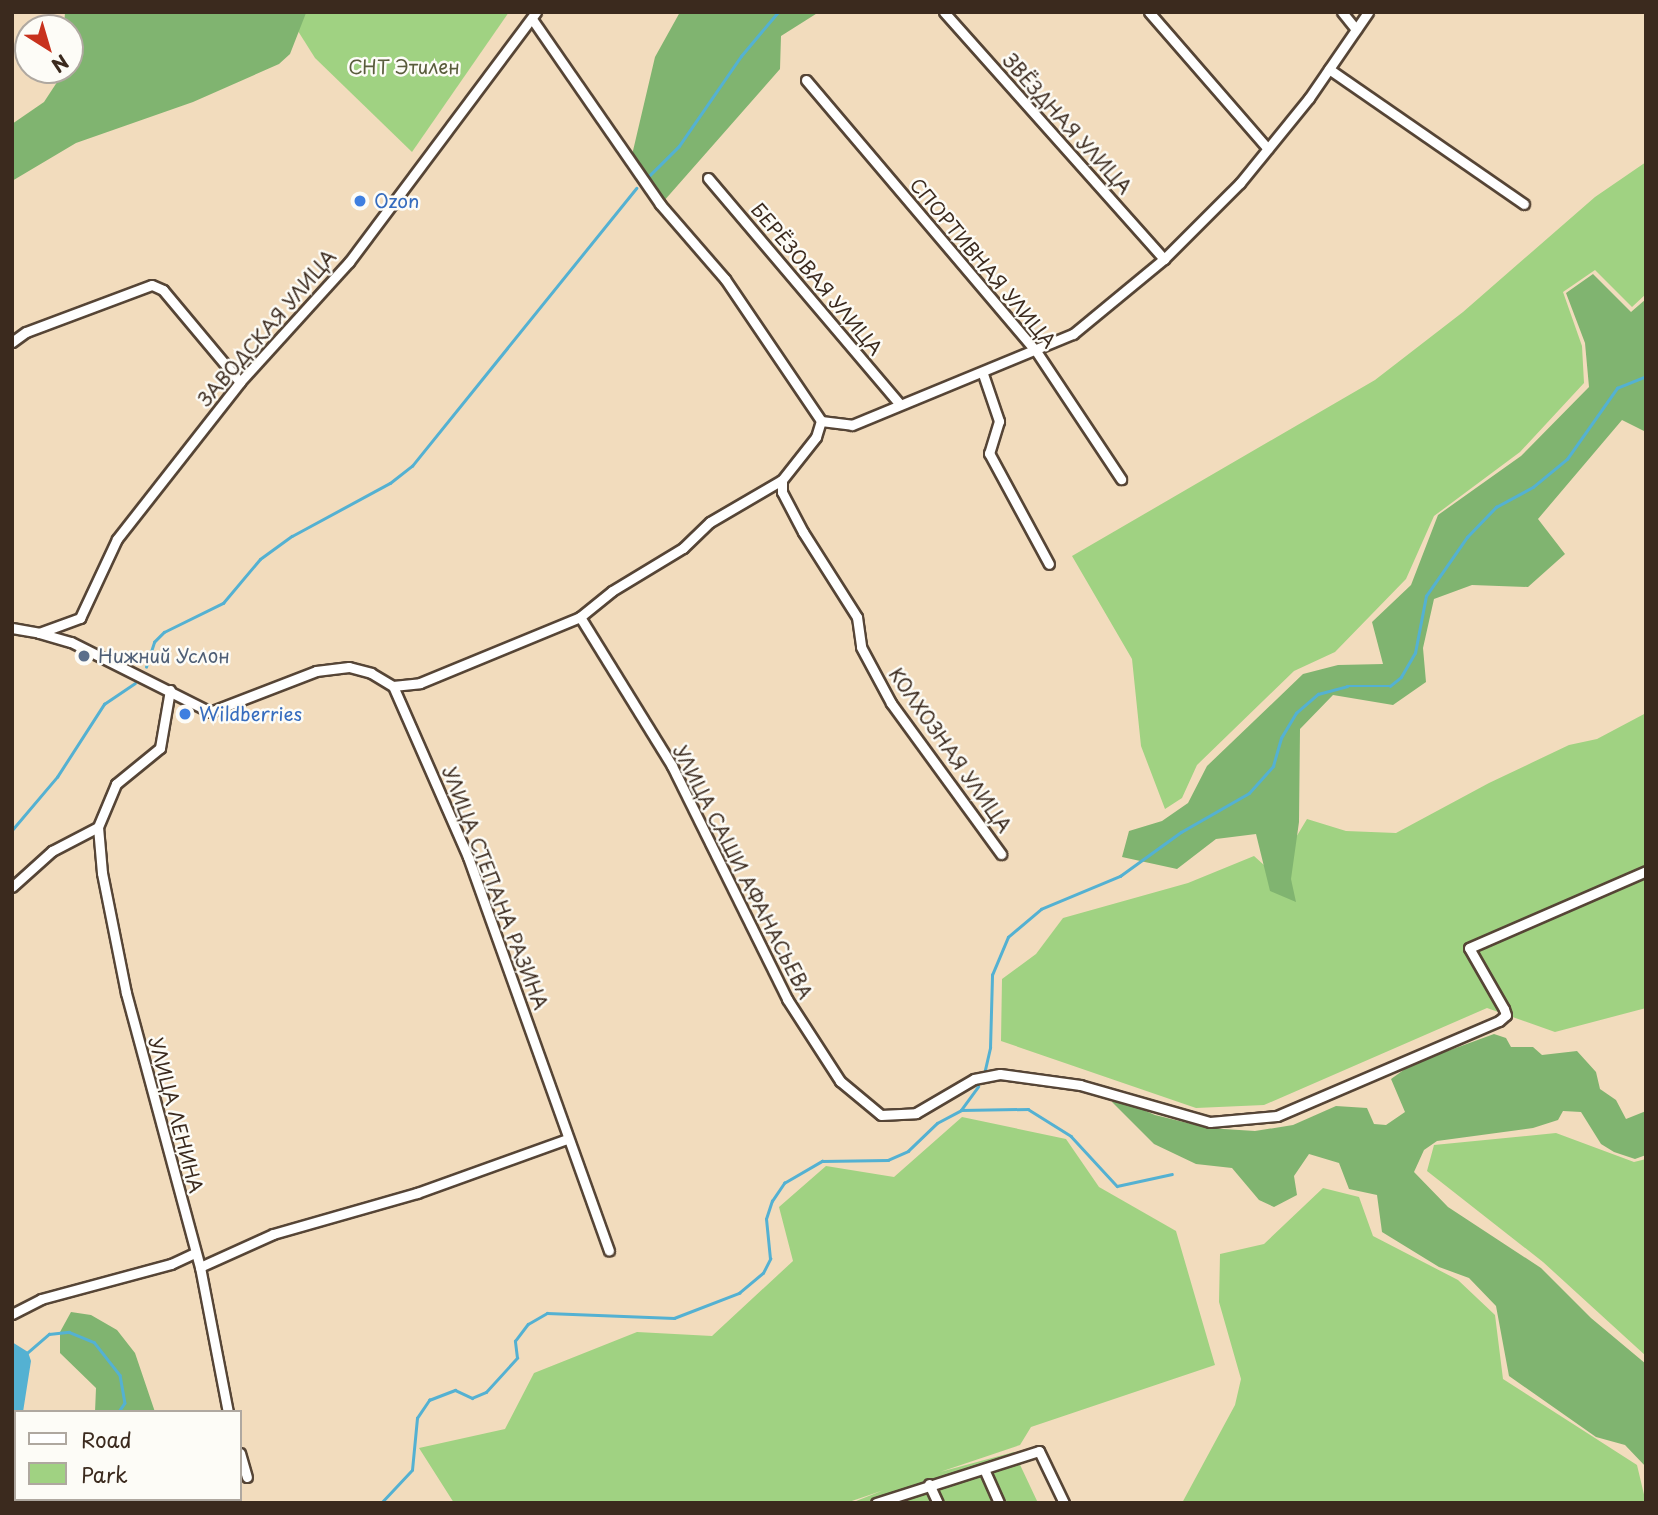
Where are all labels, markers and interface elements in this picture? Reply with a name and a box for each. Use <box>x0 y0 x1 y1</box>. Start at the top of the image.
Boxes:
north arrow <box>14 14 84 84</box>
text: N <box>46 48 75 80</box>
street label: ЗВЁЗДНАЯ УЛИЦА <box>998 49 1136 199</box>
park label: СНТ Этилен <box>348 56 460 78</box>
street label: СПОРТИВНАЯ УЛИЦА <box>905 173 1061 353</box>
place label: Ozon <box>374 190 419 212</box>
marker: Ozon <box>352 193 368 209</box>
street label: БЕРЁЗОВАЯ УЛИЦА <box>747 199 887 359</box>
street label: ЗАВОДСКАЯ УЛИЦА <box>193 246 341 410</box>
place label: Нижний Услон <box>98 645 232 667</box>
marker: Нижний Услон <box>76 648 92 664</box>
street label: КОЛХОЗНАЯ УЛИЦА <box>884 663 1016 837</box>
place label: Wildberries <box>199 703 302 725</box>
marker: Wildberries <box>177 706 193 722</box>
street label: УЛИЦА САШИ АФАНАСЬЕВА <box>669 741 817 1003</box>
street label: УЛИЦА СТЕПАНА РАЗИНА <box>438 763 552 1013</box>
street label: УЛИЦА ЛЕНИНА <box>144 1034 208 1196</box>
legend <box>14 1410 242 1501</box>
text: Road <box>81 1423 132 1455</box>
text: Park <box>81 1458 128 1490</box>

